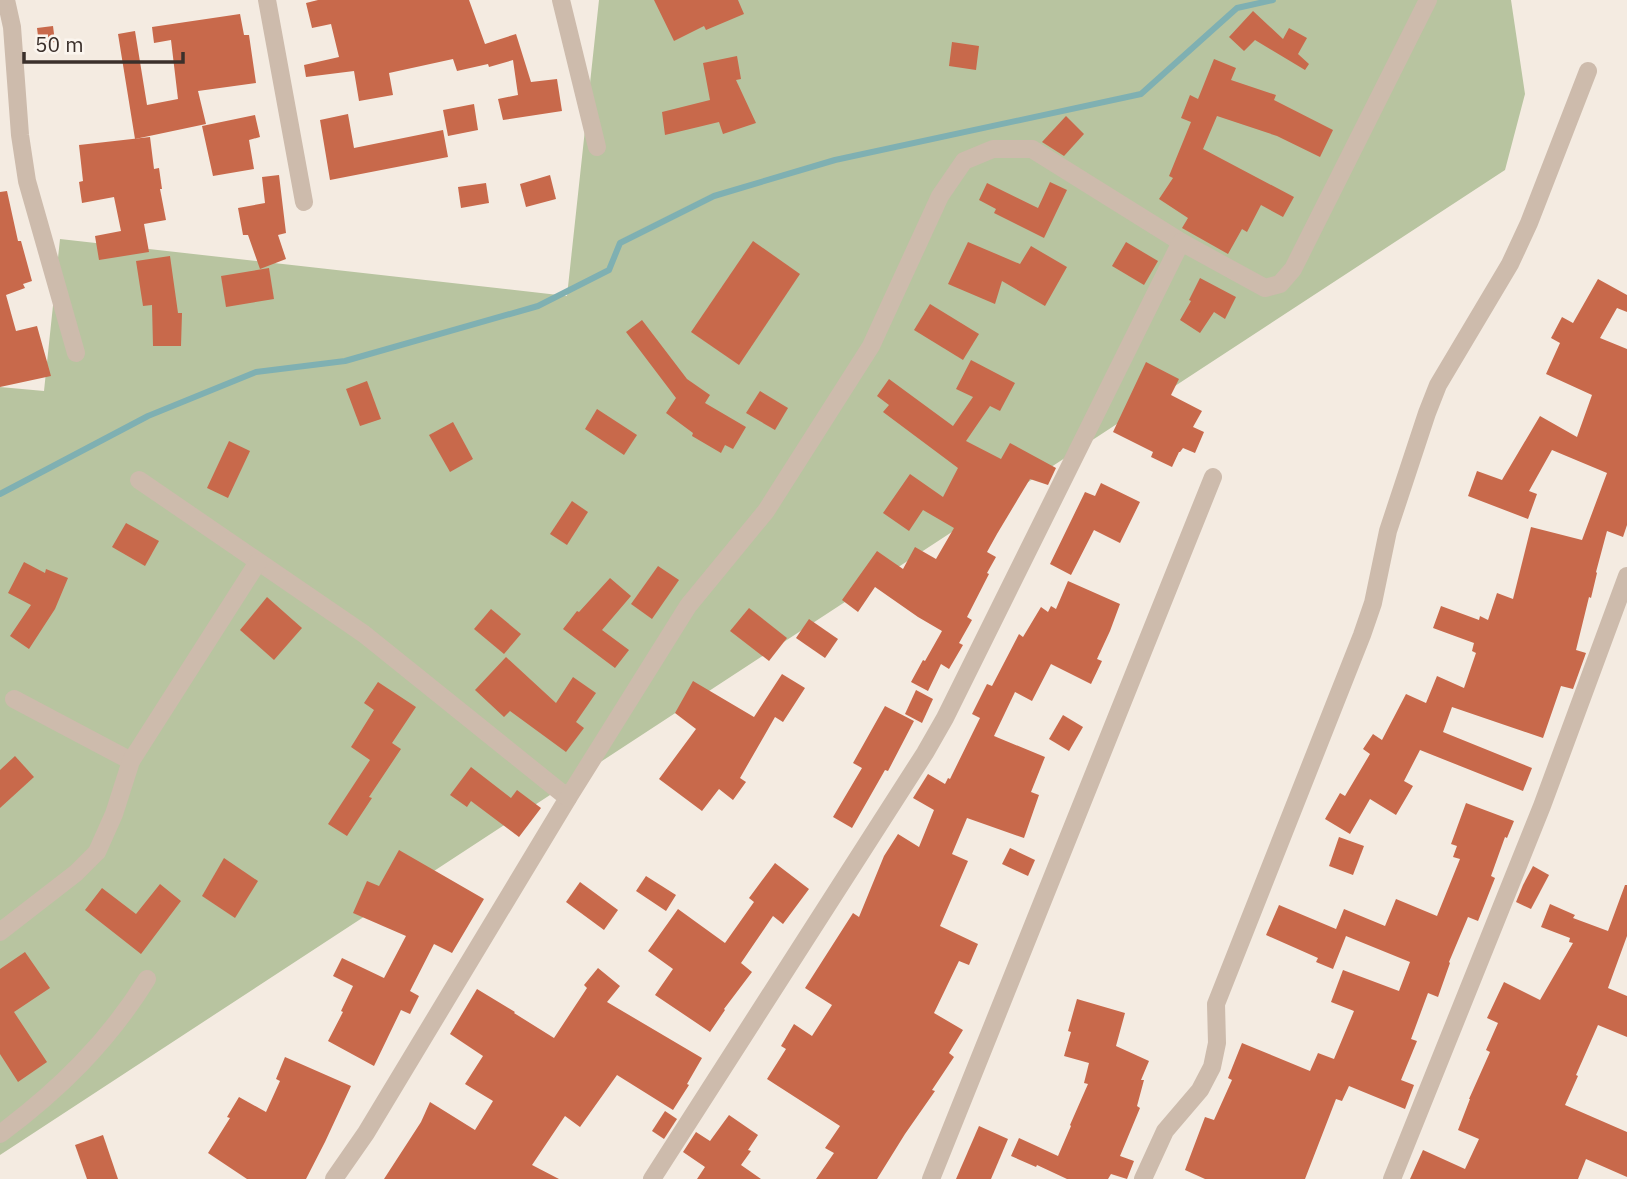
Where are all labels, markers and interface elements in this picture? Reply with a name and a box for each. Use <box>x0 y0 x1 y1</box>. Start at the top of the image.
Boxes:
scale bar <box>24 21 184 65</box>
text: 50 m <box>35 30 84 58</box>

